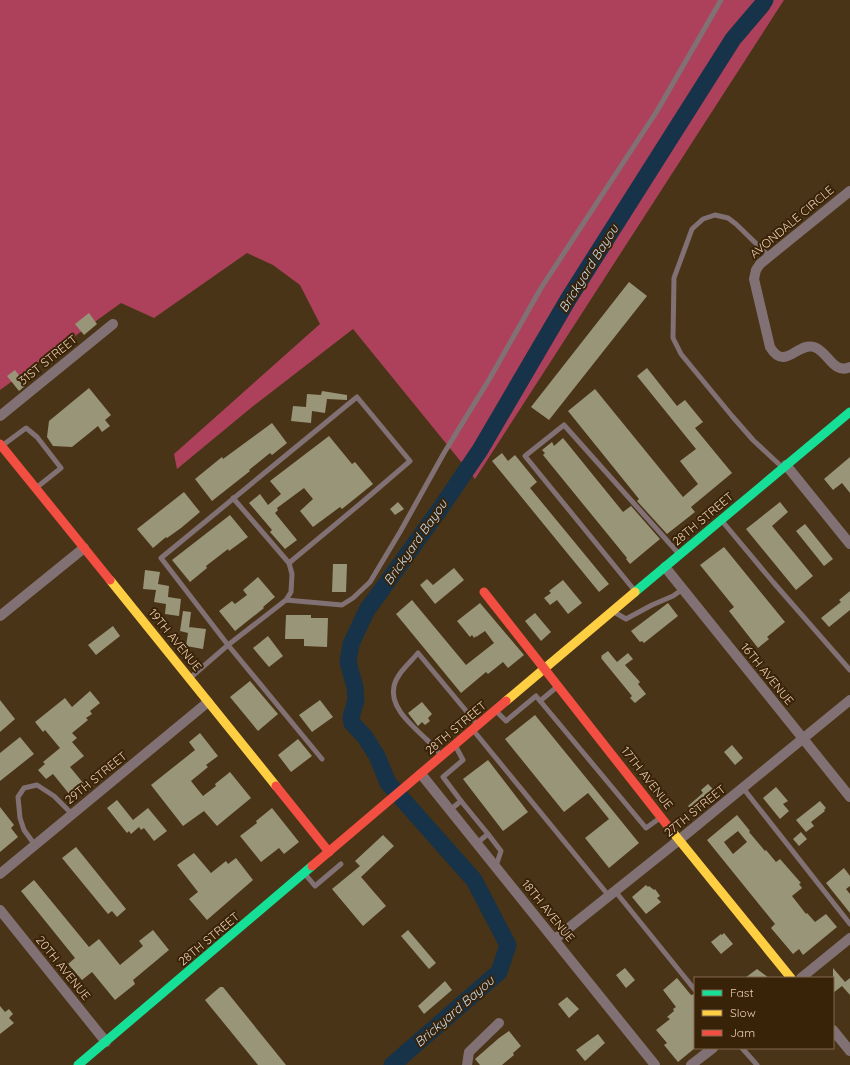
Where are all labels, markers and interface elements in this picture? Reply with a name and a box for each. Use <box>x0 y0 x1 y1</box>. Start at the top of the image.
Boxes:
street label: AVONDALE CIRCLE <box>747 182 837 261</box>
water label: Brickyard Bayou <box>555 221 622 315</box>
street label: 31ST STREET <box>15 331 80 388</box>
street label: 28TH STREET <box>669 489 736 549</box>
water label: Brickyard Bayou <box>380 496 451 588</box>
street label: 19TH AVENUE <box>146 605 205 674</box>
street label: 16TH AVENUE <box>738 640 797 708</box>
street label: 28TH STREET <box>422 698 489 758</box>
street label: 17TH AVENUE <box>618 743 677 812</box>
street label: 29TH STREET <box>62 748 130 807</box>
street label: 27TH STREET <box>661 781 728 840</box>
street label: 18TH AVENUE <box>519 877 578 945</box>
street label: 28TH STREET <box>175 909 242 969</box>
street label: 20TH AVENUE <box>33 933 94 1003</box>
water label: Brickyard Bayou <box>411 972 498 1050</box>
legend <box>694 977 834 1049</box>
text: Fast <box>730 985 754 1000</box>
text: Slow <box>730 1005 756 1020</box>
text: Jam <box>730 1025 755 1040</box>

